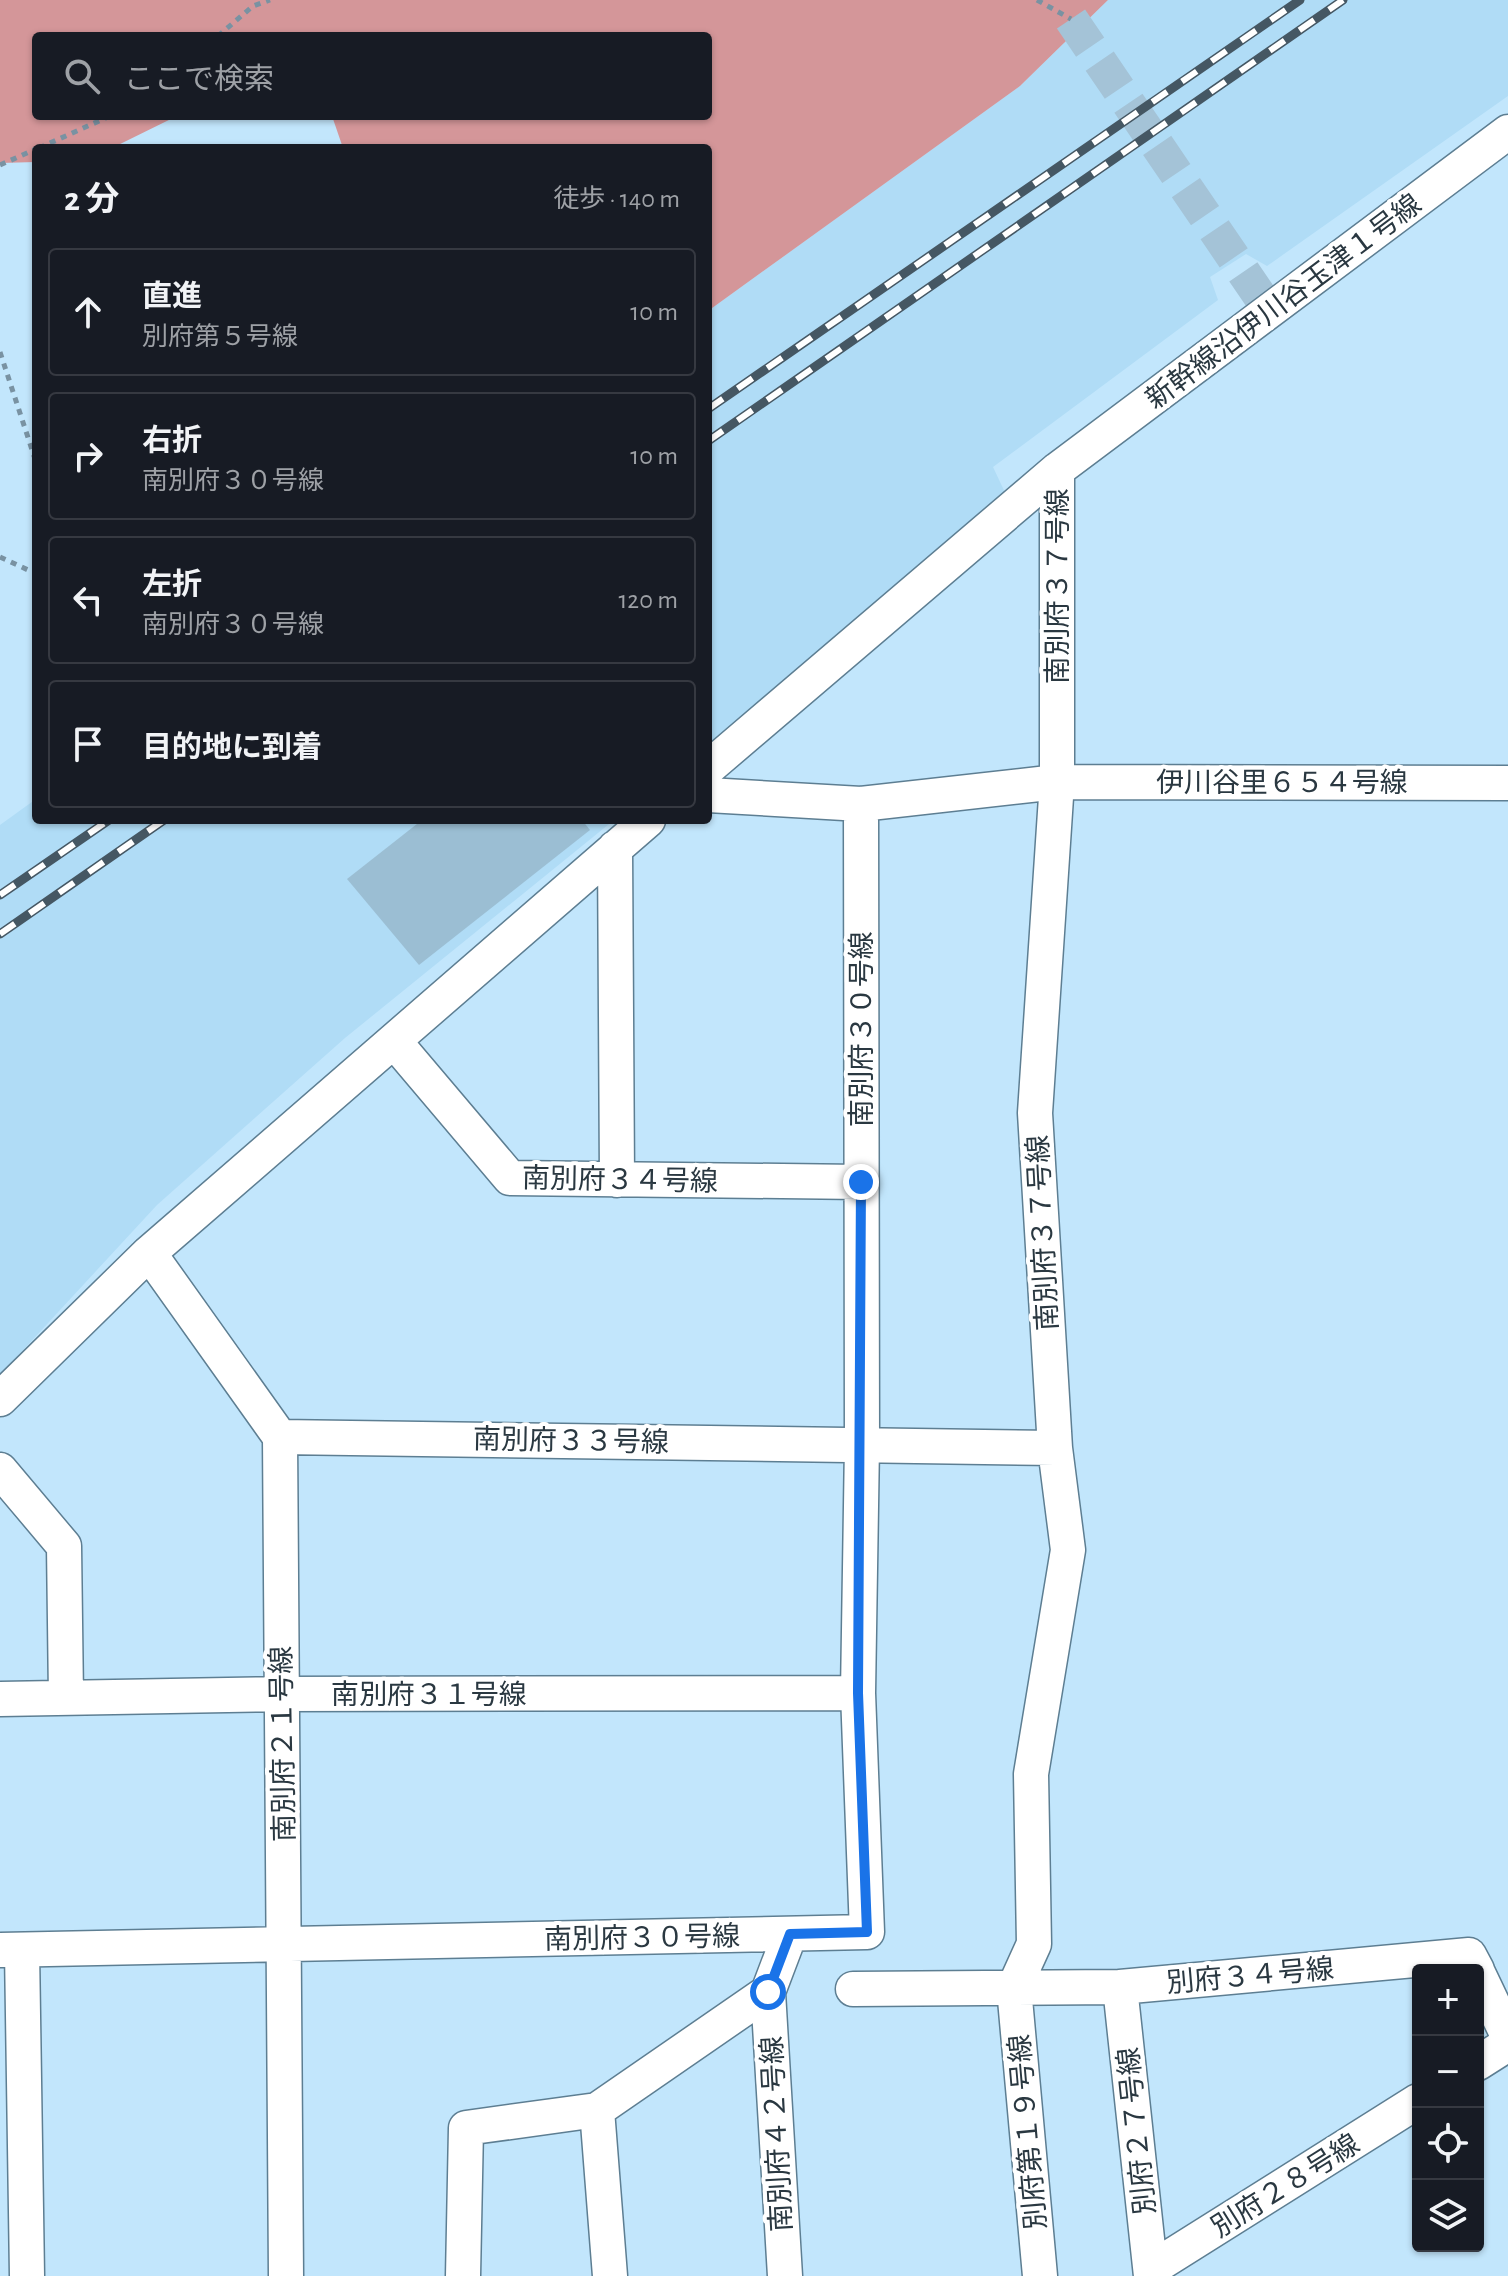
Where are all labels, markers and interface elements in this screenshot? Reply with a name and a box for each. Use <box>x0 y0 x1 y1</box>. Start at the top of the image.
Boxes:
search box <box>32 32 712 120</box>
icon: search <box>60 54 104 98</box>
text: ここで検索 <box>124 65 274 95</box>
text: 2 分 <box>64 183 119 217</box>
text: 徒歩 · 140 m <box>553 186 680 212</box>
street label: 新幹線沿伊川谷玉津１号線 <box>1140 189 1427 415</box>
text: 直進 <box>142 282 202 312</box>
icon: ahead <box>66 290 110 334</box>
text: 10 m <box>630 299 678 325</box>
text: 別府第５号線 <box>142 324 298 350</box>
text: 右折 <box>142 426 202 456</box>
icon: right <box>66 434 110 478</box>
text: 10 m <box>630 443 678 469</box>
text: 南別府３０号線 <box>142 468 324 494</box>
street label: 南別府３７号線 <box>1043 488 1073 684</box>
text: 左折 <box>142 570 202 600</box>
icon: left <box>66 578 110 622</box>
text: 120 m <box>618 587 678 613</box>
text: 南別府３０号線 <box>142 612 324 638</box>
icon: arrive <box>66 722 110 766</box>
text: 目的地に到着 <box>142 733 322 763</box>
street label: 伊川谷里６５４号線 <box>1156 768 1408 798</box>
street label: 南別府３０号線 <box>847 931 877 1127</box>
street label: 南別府３７号線 <box>1023 1134 1063 1332</box>
street label: 南別府３４号線 <box>522 1163 718 1197</box>
route end <box>843 1164 879 1200</box>
street label: 南別府３３号線 <box>473 1424 669 1458</box>
street label: 南別府２１号線 <box>266 1646 300 1842</box>
street label: 南別府３１号線 <box>331 1680 527 1710</box>
street label: 南別府３０号線 <box>544 1921 740 1955</box>
street label: 別府３４号線 <box>1165 1954 1335 1998</box>
map controls <box>1412 1964 1484 2252</box>
button: + <box>1412 1964 1484 2036</box>
route start <box>750 1974 786 2010</box>
street label: 別府第１９号線 <box>1005 2033 1051 2231</box>
street label: 南別府４２号線 <box>757 2035 797 2233</box>
button: − <box>1412 2036 1484 2108</box>
street label: 別府２７号線 <box>1113 2046 1161 2216</box>
button: locate <box>1412 2108 1484 2180</box>
street label: 別府２８号線 <box>1206 2129 1365 2243</box>
button: layers <box>1412 2180 1484 2252</box>

